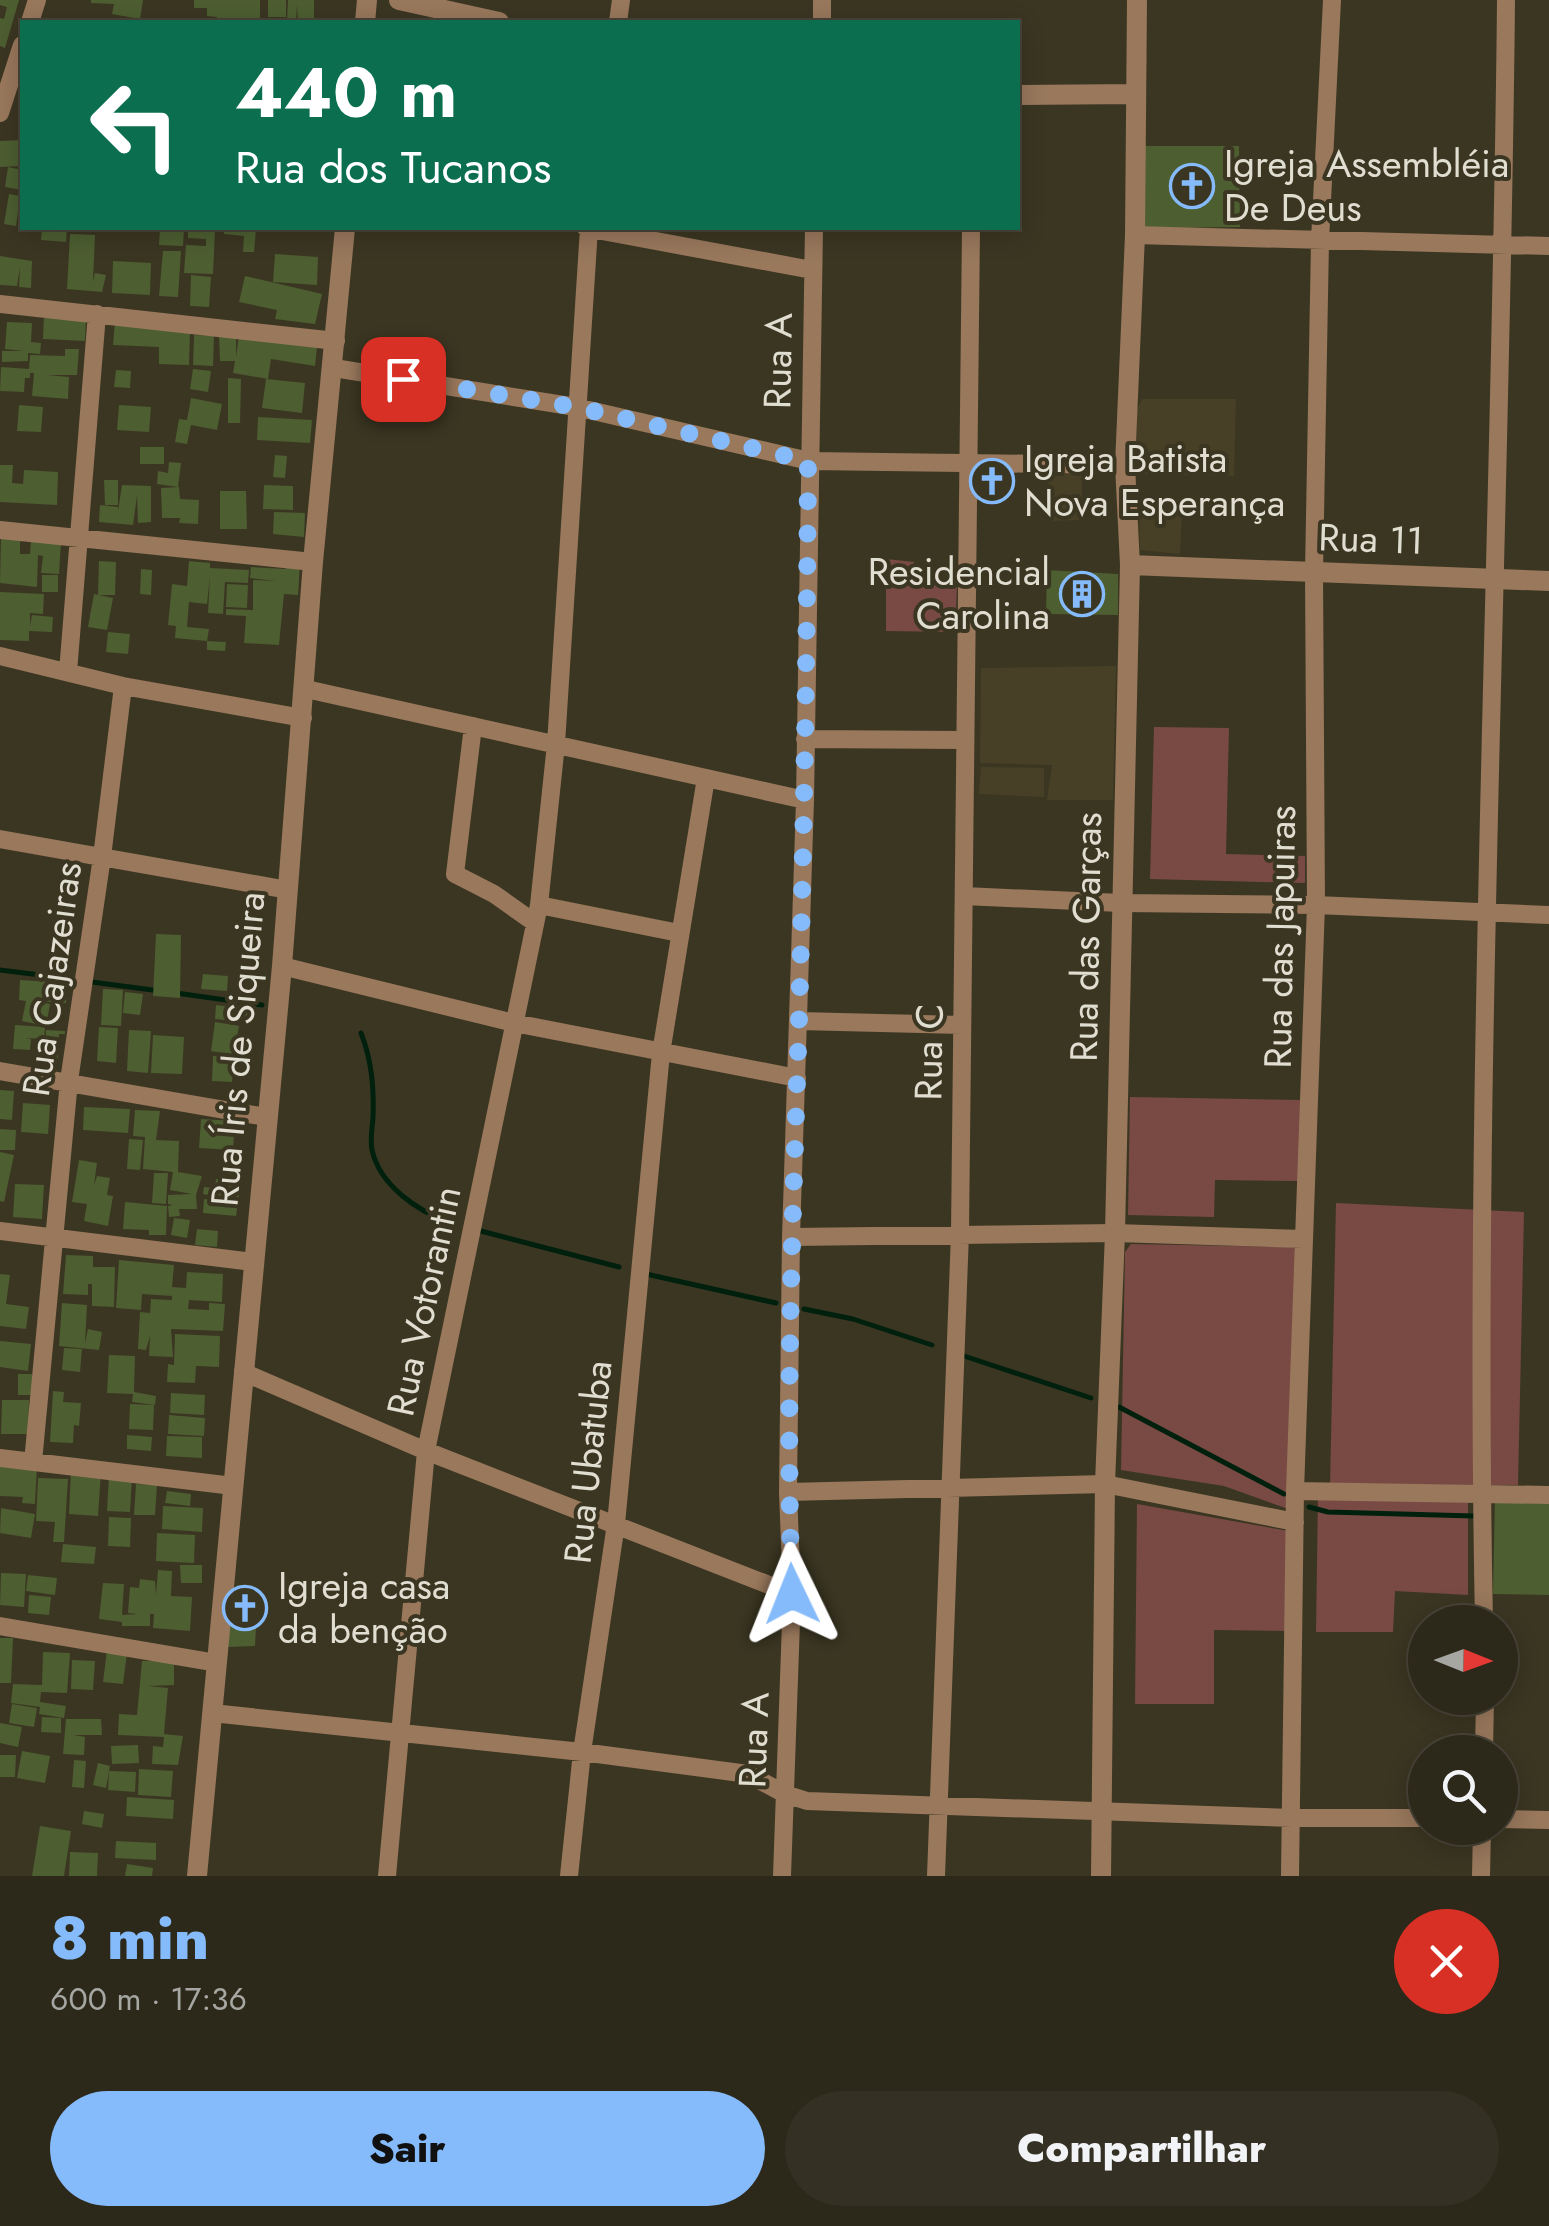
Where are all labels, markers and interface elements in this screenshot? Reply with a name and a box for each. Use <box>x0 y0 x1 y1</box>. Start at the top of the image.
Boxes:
text: 440 m <box>235 42 457 143</box>
icon: left <box>70 60 200 190</box>
text: Rua dos Tucanos <box>235 135 551 200</box>
place label: Igreja Assembléia De Deus <box>1224 136 1509 235</box>
church icon: Igreja Assembléia De Deus <box>1169 163 1215 209</box>
street label: Rua A <box>749 313 806 409</box>
pin <box>361 337 446 422</box>
icon: arrive <box>376 352 431 407</box>
place label: Igreja Batista Nova Esperança <box>1024 431 1285 530</box>
church icon: Igreja Batista Nova Esperança <box>969 458 1015 504</box>
street label: Rua 11 <box>1318 509 1424 568</box>
place label: Residencial Carolina <box>868 544 1050 643</box>
building icon: Residencial Carolina <box>1059 571 1105 617</box>
street label: Rua das Japuiras <box>1250 805 1309 1069</box>
street label: Rua das Garças <box>1056 812 1115 1062</box>
street label: Rua Cajazeiras <box>8 858 95 1100</box>
street label: Rua Íris de Siqueira <box>196 889 279 1209</box>
street label: Rua C <box>900 1003 957 1101</box>
street label: Rua Votorantin <box>372 1181 475 1421</box>
street label: Rua Ubatuba <box>550 1358 625 1566</box>
position arrow <box>740 1542 844 1646</box>
place label: Igreja casa da benção <box>278 1558 450 1657</box>
church icon: Igreja casa da benção <box>222 1585 268 1631</box>
north arrow <box>1408 1605 1518 1715</box>
map controls <box>1408 1605 1518 1845</box>
street label: Rua A <box>724 1691 783 1789</box>
button: search <box>1408 1735 1518 1845</box>
text: 8 min <box>50 1895 209 1982</box>
button: close <box>1394 1909 1499 2014</box>
text: 600 m · 17:36 <box>50 1976 247 2022</box>
button: Sair <box>50 2091 765 2206</box>
button: Compartilhar <box>785 2091 1499 2206</box>

